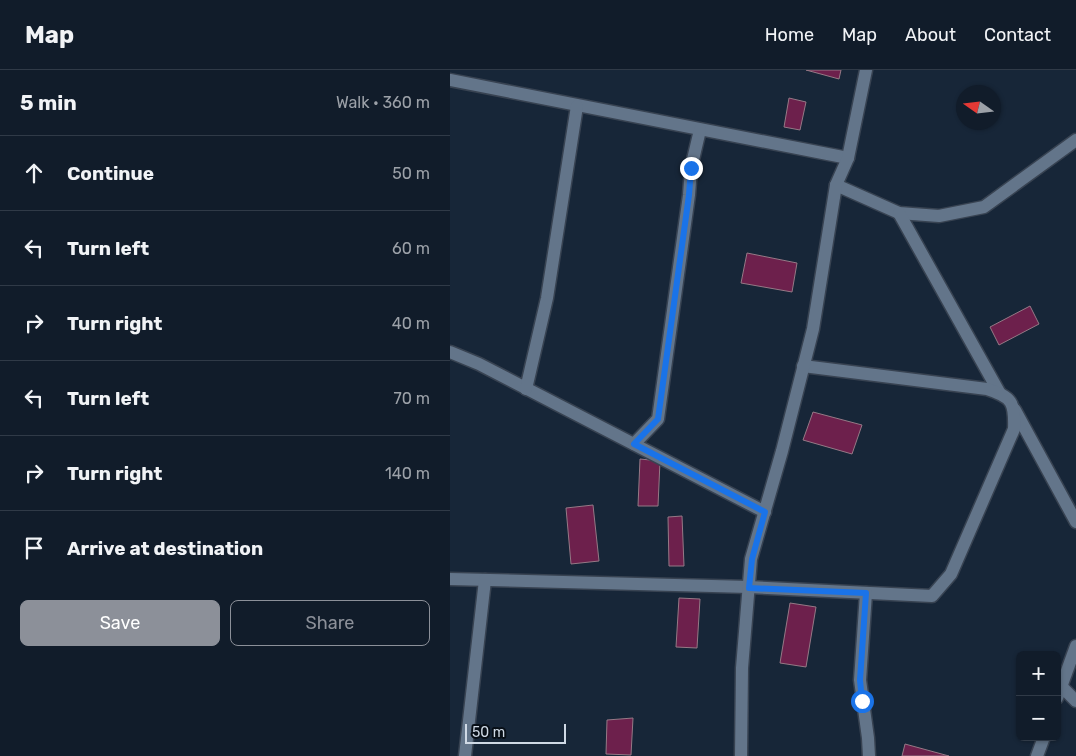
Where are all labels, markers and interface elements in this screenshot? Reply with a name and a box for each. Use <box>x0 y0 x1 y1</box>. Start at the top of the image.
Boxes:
text: Map <box>25 21 74 49</box>
text: Home <box>765 24 814 46</box>
text: Map <box>842 24 877 46</box>
text: About <box>905 24 956 46</box>
text: Contact <box>984 24 1051 46</box>
north arrow <box>956 85 1001 130</box>
text: 5 min <box>20 90 77 115</box>
text: Walk · 360 m <box>336 93 430 112</box>
route end <box>680 157 703 180</box>
icon: ahead <box>20 159 48 187</box>
text: Continue <box>67 162 154 185</box>
text: 50 m <box>392 164 430 183</box>
icon: left <box>20 234 48 262</box>
text: Turn left <box>67 237 149 260</box>
text: 60 m <box>392 239 430 258</box>
icon: right <box>20 309 48 337</box>
text: Turn right <box>67 312 162 335</box>
text: 40 m <box>392 314 430 333</box>
icon: left <box>20 384 48 412</box>
text: Turn left <box>67 387 149 410</box>
text: 70 m <box>393 389 430 408</box>
icon: right <box>20 459 48 487</box>
text: Turn right <box>67 462 162 485</box>
text: 140 m <box>385 464 430 483</box>
icon: arrive <box>20 534 48 562</box>
text: Arrive at destination <box>67 537 263 560</box>
button: Save <box>20 600 220 646</box>
button: Share <box>230 600 430 646</box>
map controls <box>1016 651 1061 741</box>
button: + <box>1016 651 1061 696</box>
route start <box>851 690 874 713</box>
button: − <box>1016 696 1061 741</box>
scale bar <box>465 721 566 744</box>
text: 50 m <box>472 724 505 741</box>

